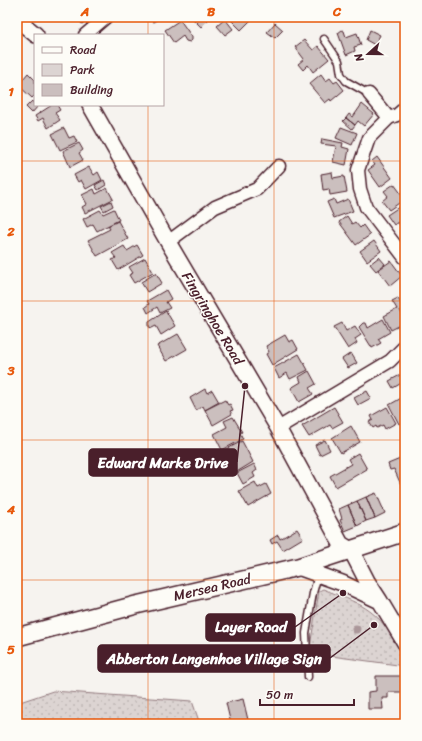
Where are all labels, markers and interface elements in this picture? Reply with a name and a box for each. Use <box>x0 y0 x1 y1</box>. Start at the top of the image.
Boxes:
text: A <box>80 0 89 23</box>
text: B <box>207 0 216 23</box>
text: C <box>332 0 342 23</box>
legend <box>34 34 164 106</box>
north arrow <box>348 34 388 74</box>
text: Road <box>70 39 97 61</box>
text: N <box>349 50 370 65</box>
text: Park <box>70 59 95 81</box>
text: Building <box>70 79 113 101</box>
text: 1 <box>8 80 14 103</box>
text: 2 <box>6 220 15 243</box>
street label: Fingringhoe Road <box>175 267 251 371</box>
text: 3 <box>6 359 15 382</box>
callout: Edward Marke Drive <box>89 449 237 476</box>
text: Edward Marke Drive <box>97 450 229 476</box>
text: 4 <box>6 498 16 521</box>
street label: Mersea Road <box>171 566 255 609</box>
callout: Layer Road <box>206 614 295 641</box>
text: Layer Road <box>215 614 289 640</box>
text: 5 <box>7 638 15 661</box>
callout: Abberton Langenhoe Village Sign <box>98 645 330 672</box>
text: Abberton Langenhoe Village Sign <box>105 646 323 672</box>
scale bar <box>260 681 354 707</box>
text: 50 m <box>266 684 293 706</box>

